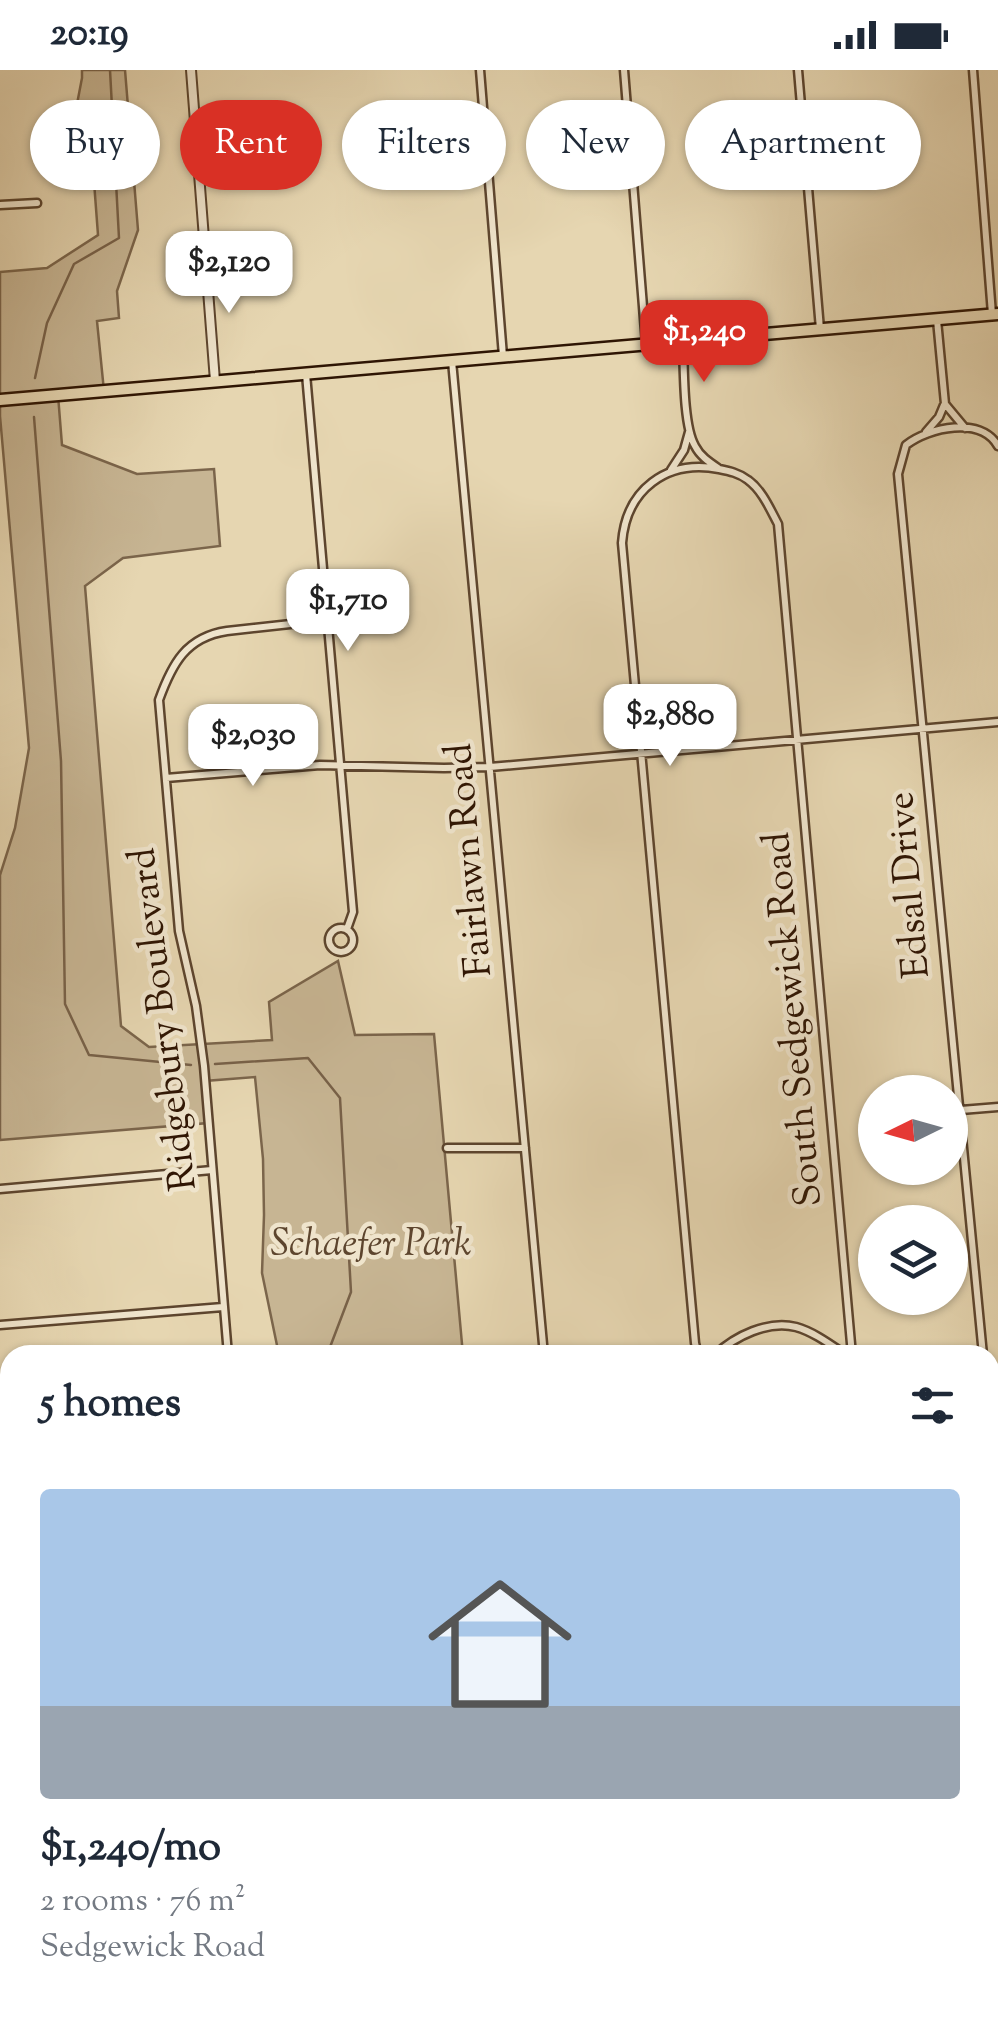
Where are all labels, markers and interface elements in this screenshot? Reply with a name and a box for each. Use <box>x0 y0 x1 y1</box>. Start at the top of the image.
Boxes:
text: 20:19 <box>50 8 128 62</box>
chip: Buy <box>30 100 160 190</box>
chip: Rent <box>180 100 322 190</box>
chip: Filters <box>342 100 506 190</box>
chip: New <box>526 100 665 190</box>
chip: Apartment <box>685 100 921 190</box>
pin: $2,120 <box>148 231 310 316</box>
text: $2,120 <box>188 240 270 286</box>
pin: $1,240 <box>623 300 785 385</box>
text: $1,240 <box>662 309 746 355</box>
pin: $1,710 <box>267 569 429 654</box>
text: $1,710 <box>308 578 388 624</box>
pin: $2,880 <box>589 684 751 769</box>
text: $2,880 <box>626 693 714 739</box>
pin: $2,030 <box>172 704 334 789</box>
text: $2,030 <box>210 713 296 759</box>
street label: Fairlawn Road <box>434 741 508 979</box>
street label: Edsal Drive <box>876 790 946 980</box>
street label: South Sedgewick Road <box>752 829 838 1209</box>
street label: Ridgebury Boulevard <box>117 844 213 1194</box>
north arrow <box>858 1075 968 1185</box>
map controls <box>858 1075 968 1315</box>
button: layers <box>858 1205 968 1315</box>
park label: Schaefer Park <box>270 1219 472 1273</box>
text: 5 homes <box>40 1375 181 1435</box>
icon: filters <box>905 1378 960 1433</box>
icon: home <box>410 1554 590 1734</box>
text: $1,240/mo <box>40 1819 221 1879</box>
text: 2 rooms · 76 m² <box>40 1879 246 1925</box>
text: Sedgewick Road <box>40 1925 265 1971</box>

